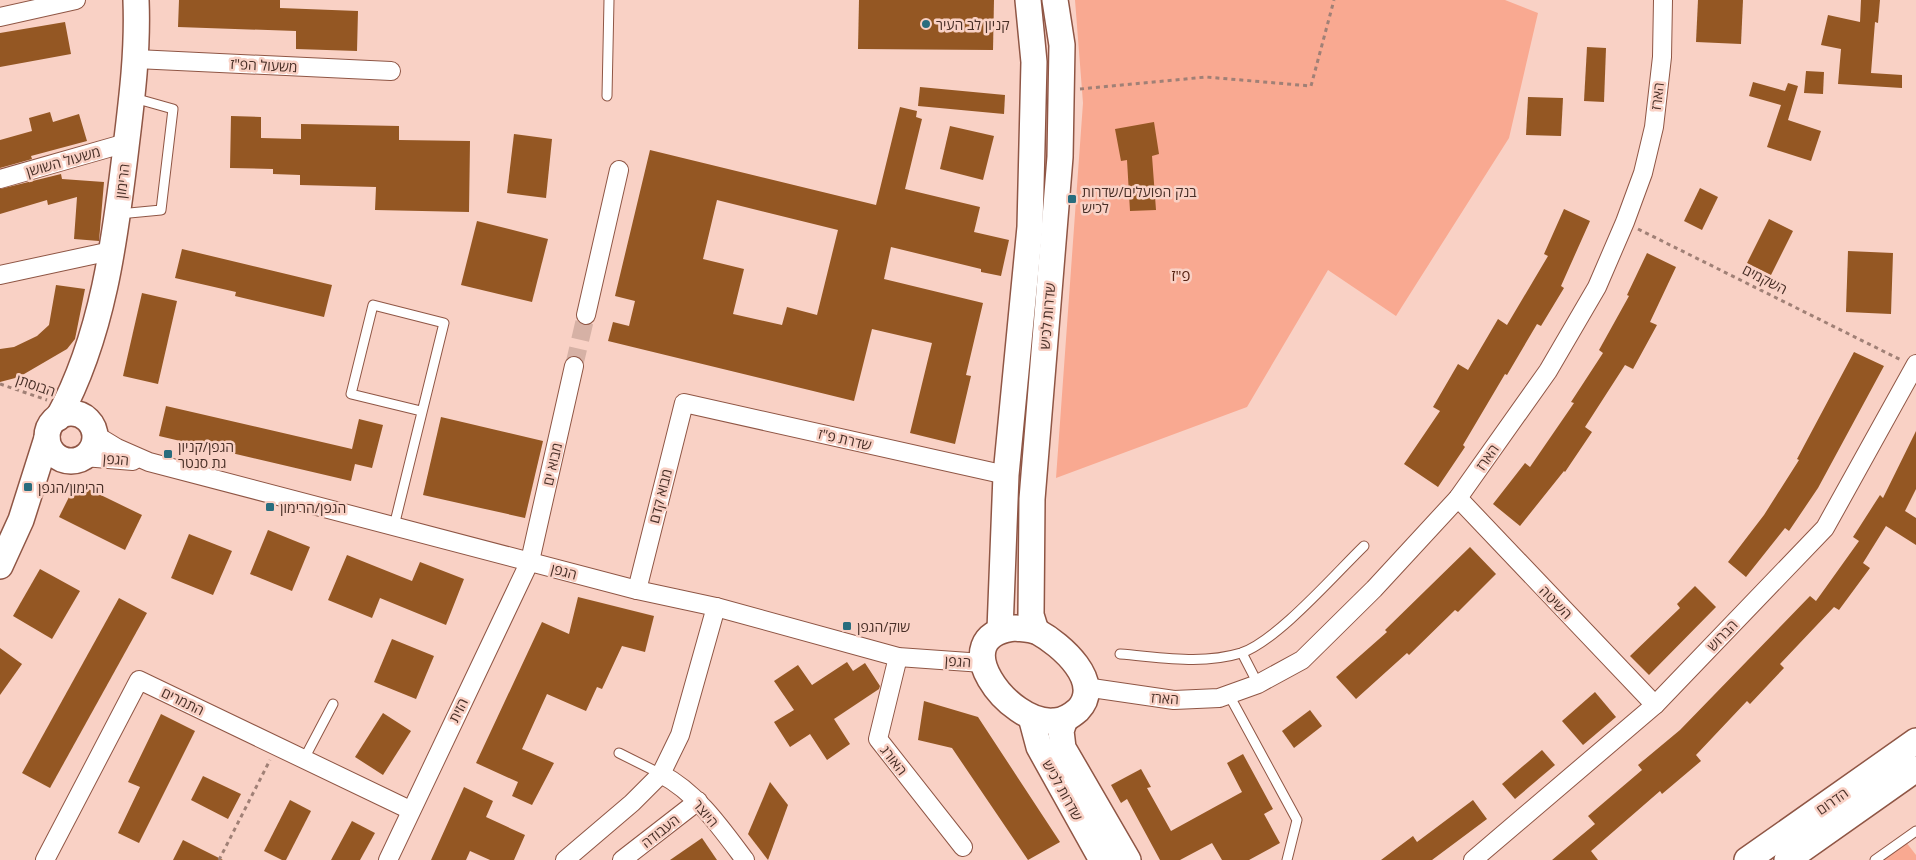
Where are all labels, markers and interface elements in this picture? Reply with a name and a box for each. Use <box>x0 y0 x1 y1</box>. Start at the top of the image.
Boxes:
place label: קניון לב העיר <box>936 15 1010 34</box>
marker: קניון לב העיר <box>920 18 932 30</box>
street label: משעול הפ"ז <box>230 54 298 76</box>
street label: הארז <box>1646 81 1668 111</box>
street label: משעול השושן <box>24 141 102 181</box>
street label: הרימון <box>110 163 134 199</box>
place label: בנק הפועלים/שדרות לכיש <box>1082 182 1197 217</box>
marker: בנק הפועלים/שדרות לכיש <box>1066 193 1078 205</box>
street label: השקמים <box>1739 260 1791 298</box>
district label: פ"ז <box>1172 265 1191 285</box>
street label: שדרות לכיש <box>1035 282 1059 350</box>
street label: הבוסתן <box>14 369 58 401</box>
street label: שדרת פ"ז <box>817 424 874 454</box>
place label: הגפן/קניון גת סנטר <box>178 437 234 472</box>
street label: הארז <box>1471 440 1503 474</box>
street label: מבוא ים <box>538 441 566 487</box>
street label: הגפן <box>102 448 130 470</box>
marker: הגפן/קניון גת סנטר <box>162 448 174 460</box>
street label: מבוא קדם <box>644 467 676 525</box>
place label: הרימון/הגפן <box>38 478 104 497</box>
marker: הרימון/הגפן <box>22 481 34 493</box>
place label: הגפן/הרימון <box>280 498 346 517</box>
marker: הגפן/הרימון <box>264 501 276 513</box>
street label: הגפן <box>549 558 579 584</box>
street label: השיטה <box>1535 581 1577 623</box>
street label: הברוש <box>1702 615 1742 655</box>
place label: שוק/הגפן <box>857 617 910 636</box>
marker: שוק/הגפן <box>841 620 853 632</box>
street label: הגפן <box>944 651 972 671</box>
street label: התמרים <box>158 682 208 720</box>
street label: הארז <box>1151 688 1179 708</box>
street label: הזית <box>444 695 472 725</box>
street label: האורג <box>876 741 912 779</box>
street label: שדרות לכיש <box>1038 756 1088 824</box>
street label: הדרום <box>1812 783 1852 819</box>
street label: היוצר <box>689 795 723 831</box>
street label: העבודה <box>637 810 683 852</box>

